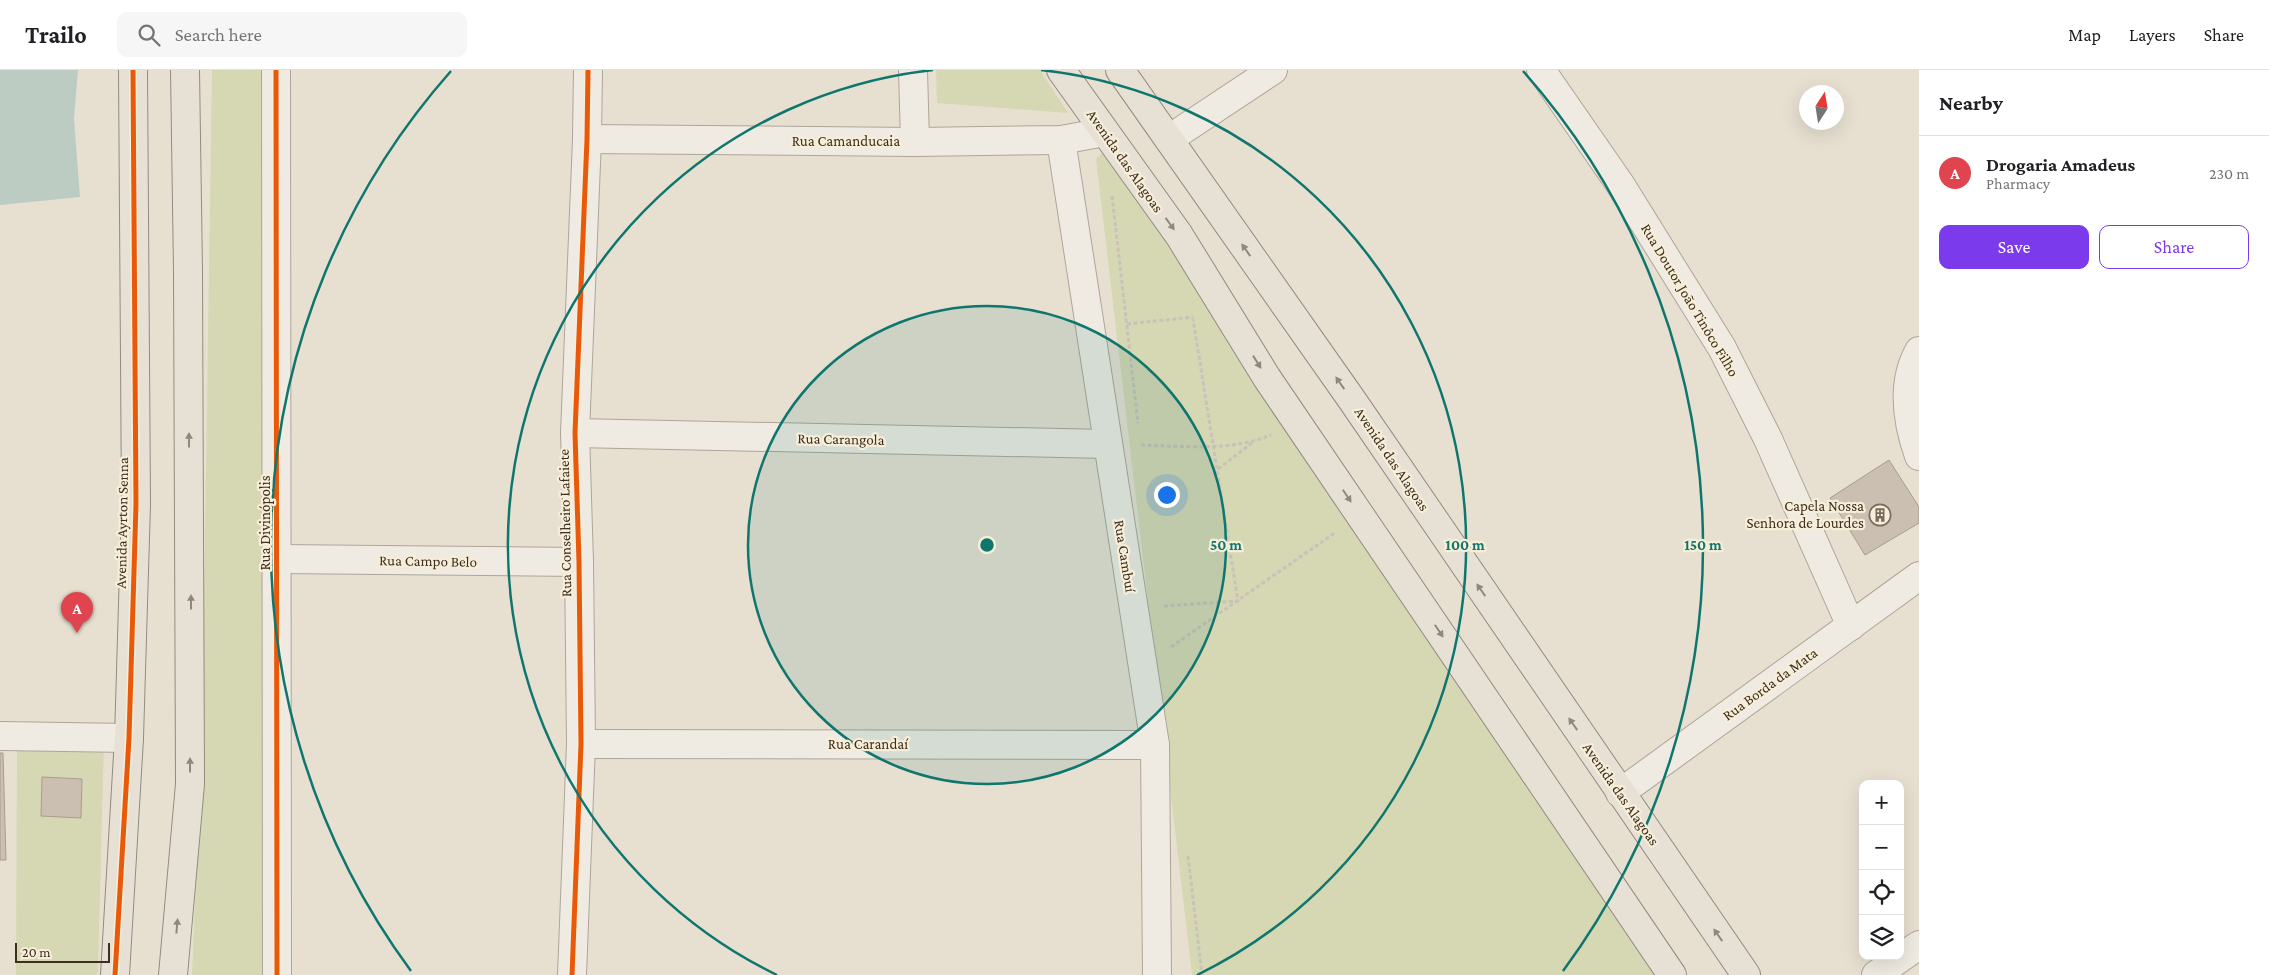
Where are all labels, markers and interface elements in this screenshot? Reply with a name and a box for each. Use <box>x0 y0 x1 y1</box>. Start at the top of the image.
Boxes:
search box <box>117 12 467 57</box>
text: Trailo <box>25 21 87 48</box>
icon: search <box>135 21 163 49</box>
text: Search here <box>175 24 262 45</box>
text: Map <box>2068 25 2101 45</box>
text: Layers <box>2129 25 2176 45</box>
text: Share <box>2204 25 2244 45</box>
north arrow <box>1799 85 1844 130</box>
text: Nearby <box>1939 91 2003 115</box>
street label: Avenida das Alagoas <box>1083 107 1166 216</box>
street label: Rua Camanducaia <box>792 133 900 149</box>
text: Drogaria Amadeus <box>1986 154 2135 175</box>
text: A <box>1950 165 1960 182</box>
text: 230 m <box>2209 165 2249 182</box>
text: Pharmacy <box>1986 175 2050 192</box>
one-way arrow <box>1165 217 1175 231</box>
street label: Rua Doutor João Tinôco Filho <box>1637 221 1742 380</box>
button: Save <box>1939 225 2089 269</box>
button: Share <box>2099 225 2249 269</box>
one-way arrow <box>1241 243 1251 257</box>
one-way arrow <box>1252 355 1261 368</box>
one-way arrow <box>1335 376 1345 390</box>
street label: Avenida das Alagoas <box>1351 404 1433 515</box>
street label: Rua Carangola <box>797 430 885 449</box>
one-way arrow <box>185 431 193 447</box>
street label: Rua Conselheiro Lafaiete <box>556 448 574 597</box>
street label: Avenida Ayrton Senna <box>113 457 132 589</box>
street label: Rua Divinópolis <box>257 475 274 571</box>
your location <box>1154 482 1180 508</box>
one-way arrow <box>1342 490 1352 503</box>
place label: Capela Nossa Senhora de Lourdes <box>1746 498 1864 531</box>
building icon: Capela Nossa Senhora de Lourdes <box>1868 503 1892 527</box>
street label: Rua Cambuí <box>1111 519 1139 594</box>
centre of rings <box>978 536 996 554</box>
text: 50 m <box>1210 537 1242 553</box>
text: 100 m <box>1445 537 1485 553</box>
text: 150 m <box>1684 537 1722 553</box>
street label: Rua Campo Belo <box>379 552 477 571</box>
one-way arrow <box>1476 583 1486 597</box>
pin: A <box>61 592 93 633</box>
one-way arrow <box>186 594 194 610</box>
one-way arrow <box>1434 624 1443 638</box>
street label: Rua Borda da Mata <box>1720 644 1820 724</box>
one-way arrow <box>1568 717 1578 730</box>
street label: Rua Carandaí <box>828 736 909 752</box>
street label: Avenida das Alagoas <box>1579 740 1662 849</box>
one-way arrow <box>186 756 194 772</box>
map controls <box>1859 780 1904 960</box>
button: + <box>1859 780 1904 825</box>
button: − <box>1859 825 1904 870</box>
button: locate <box>1859 870 1904 915</box>
button: layers <box>1859 915 1904 960</box>
one-way arrow <box>173 918 181 934</box>
one-way arrow <box>1713 928 1723 942</box>
scale bar <box>15 940 110 963</box>
text: 20 m <box>22 944 50 960</box>

